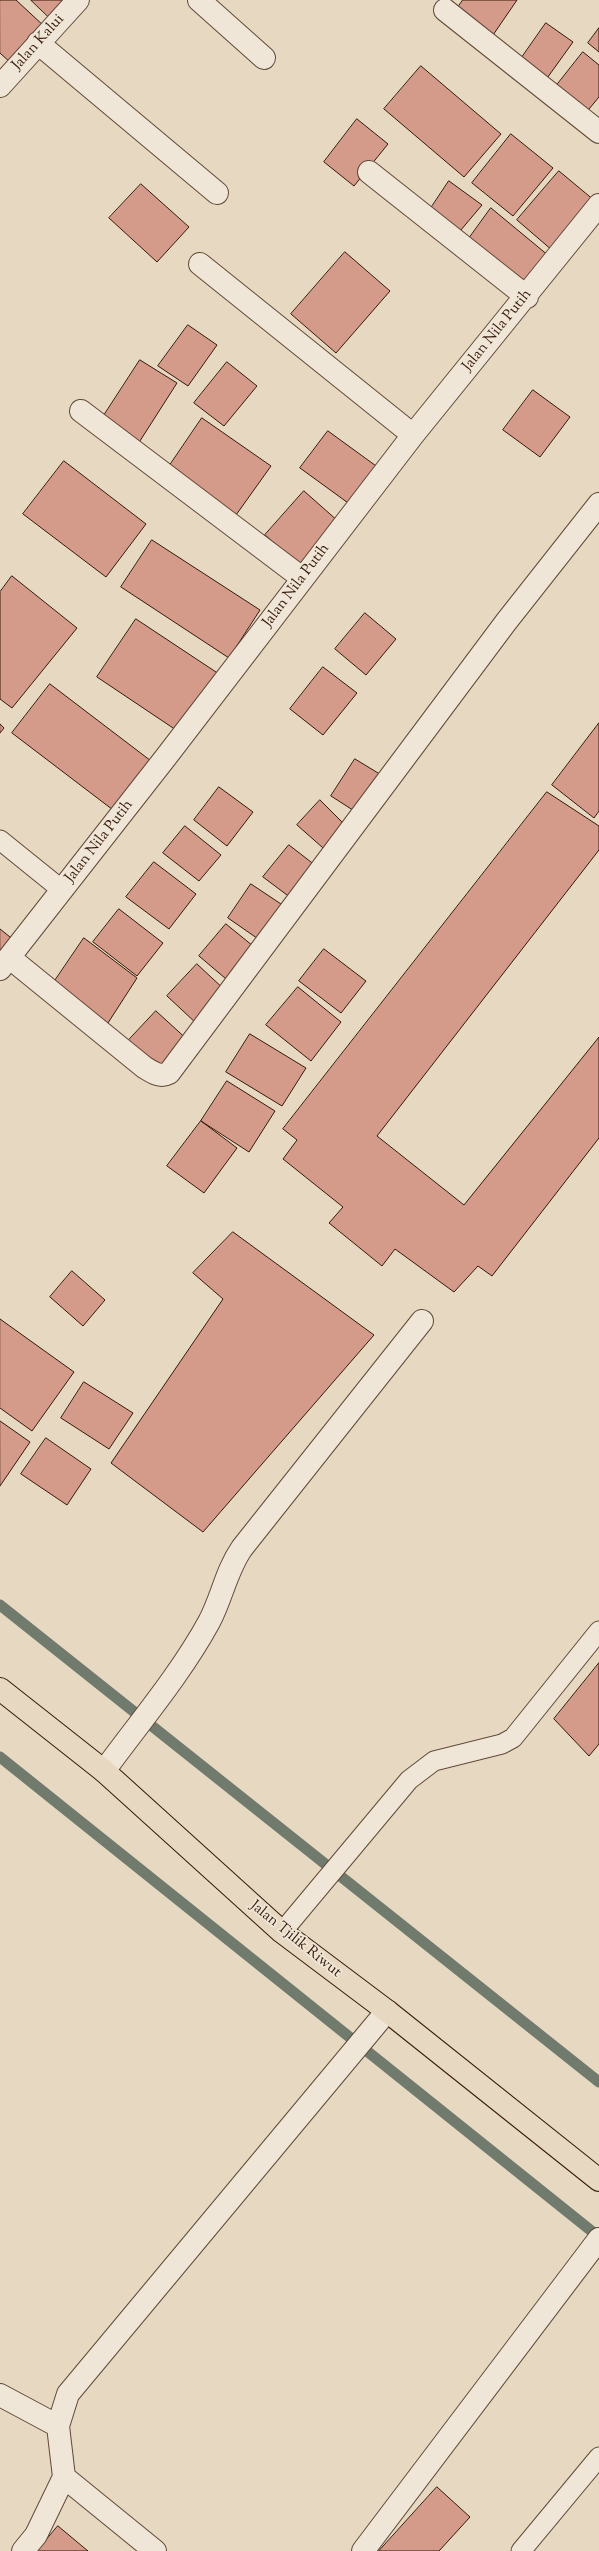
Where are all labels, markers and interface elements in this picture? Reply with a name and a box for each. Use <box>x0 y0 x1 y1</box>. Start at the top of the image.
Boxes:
street label: Jalan Kalui <box>9 11 69 75</box>
street label: Jalan Nila Putih <box>460 286 536 376</box>
street label: Jalan Nila Putih <box>260 541 334 631</box>
street label: Jalan Nila Putih <box>62 797 138 887</box>
street label: Jalan Tjilik Riwut <box>246 1898 344 1982</box>

